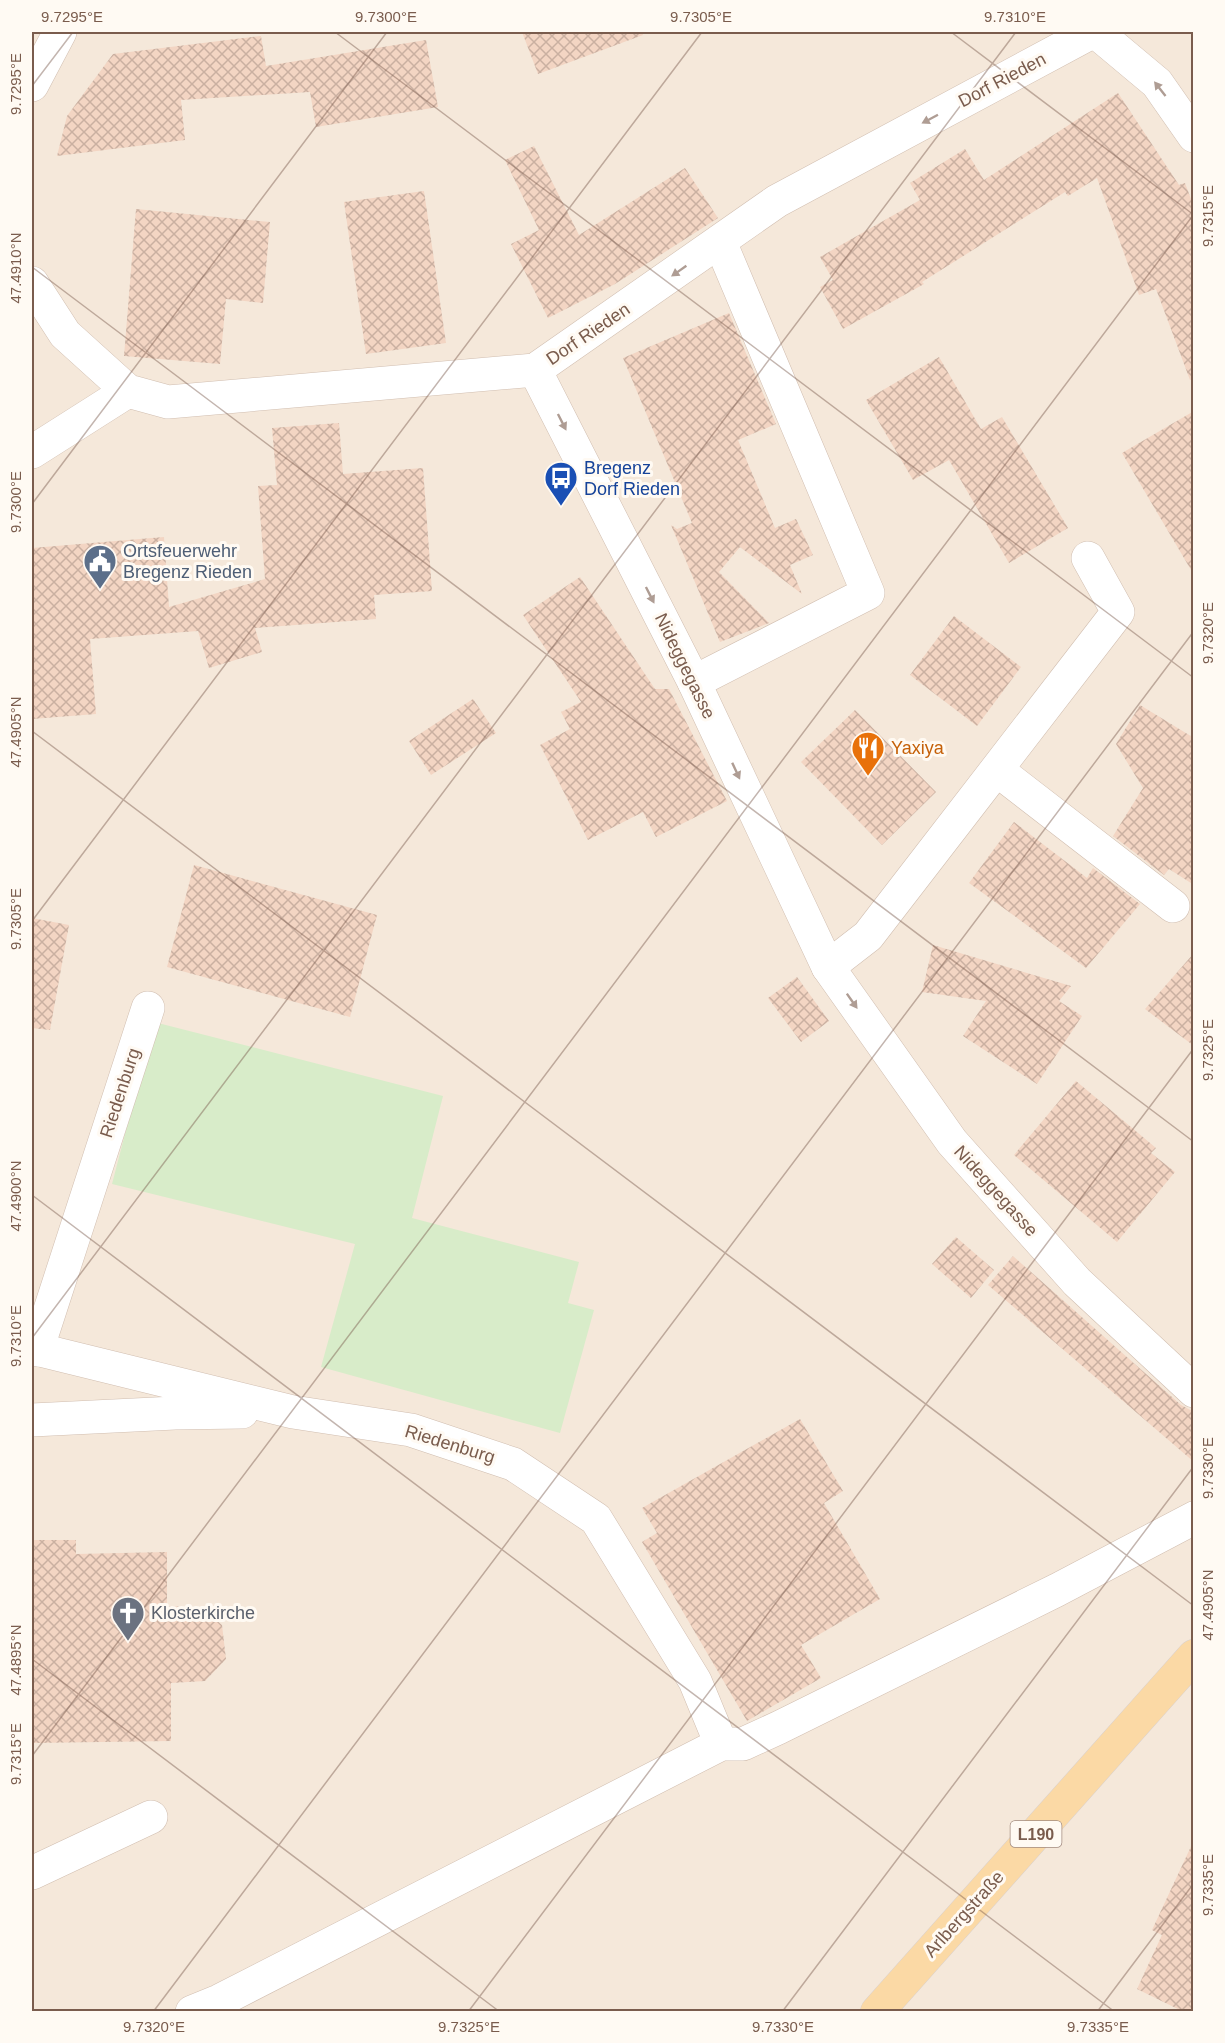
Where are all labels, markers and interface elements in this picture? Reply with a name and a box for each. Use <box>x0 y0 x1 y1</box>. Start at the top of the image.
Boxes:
text: 9.7295°E <box>41 8 103 25</box>
text: 9.7300°E <box>355 8 417 25</box>
text: 9.7305°E <box>670 8 732 25</box>
text: 9.7310°E <box>984 8 1046 25</box>
street label: Dorf Rieden <box>955 49 1049 111</box>
text: 9.7295°E <box>7 53 24 115</box>
one-way arrow <box>1154 81 1166 97</box>
one-way arrow <box>921 114 938 124</box>
text: 9.7315°E <box>1199 185 1216 247</box>
text: 47.4910°N <box>7 232 24 304</box>
one-way arrow <box>671 265 687 277</box>
street label: Dorf Rieden <box>543 299 633 369</box>
one-way arrow <box>557 413 567 430</box>
place label: Bregenz Dorf Rieden <box>584 458 680 499</box>
bus stop icon: Bregenz Dorf Rieden <box>543 460 579 507</box>
text: 9.7300°E <box>7 471 24 533</box>
place label: Ortsfeuerwehr Bregenz Rieden <box>123 541 252 582</box>
public building icon: Ortsfeuerwehr Bregenz Rieden <box>82 543 118 590</box>
one-way arrow <box>646 587 655 604</box>
text: 9.7320°E <box>1199 602 1216 664</box>
street label: Nideggegasse <box>651 610 719 722</box>
text: 47.4905°N <box>7 696 24 768</box>
restaurant icon: Yaxiya <box>850 730 886 777</box>
place label: Yaxiya <box>891 738 945 758</box>
one-way arrow <box>731 762 740 779</box>
text: 9.7305°E <box>7 888 24 950</box>
one-way arrow <box>846 992 858 1008</box>
text: 9.7325°E <box>1199 1019 1216 1081</box>
street label: Riedenburg <box>96 1046 144 1140</box>
street label: Nideggegasse <box>950 1142 1042 1240</box>
text: 47.4900°N <box>7 1160 24 1232</box>
text: 9.7310°E <box>7 1305 24 1367</box>
street label: Riedenburg <box>403 1421 497 1467</box>
text: 9.7330°E <box>1199 1437 1216 1499</box>
text: 47.4905°N <box>1199 1569 1216 1641</box>
church icon: Klosterkirche <box>110 1595 146 1642</box>
place label: Klosterkirche <box>151 1603 255 1623</box>
text: 47.4895°N <box>7 1624 24 1696</box>
text: 9.7315°E <box>7 1723 24 1785</box>
road number: L190 <box>1010 1821 1062 1847</box>
text: 9.7335°E <box>1199 1854 1216 1916</box>
street label: Arlbergstraße <box>920 1867 1008 1961</box>
text: 9.7320°E <box>123 2018 185 2035</box>
text: 9.7325°E <box>438 2018 500 2035</box>
text: 9.7330°E <box>752 2018 814 2035</box>
text: 9.7335°E <box>1067 2018 1129 2035</box>

